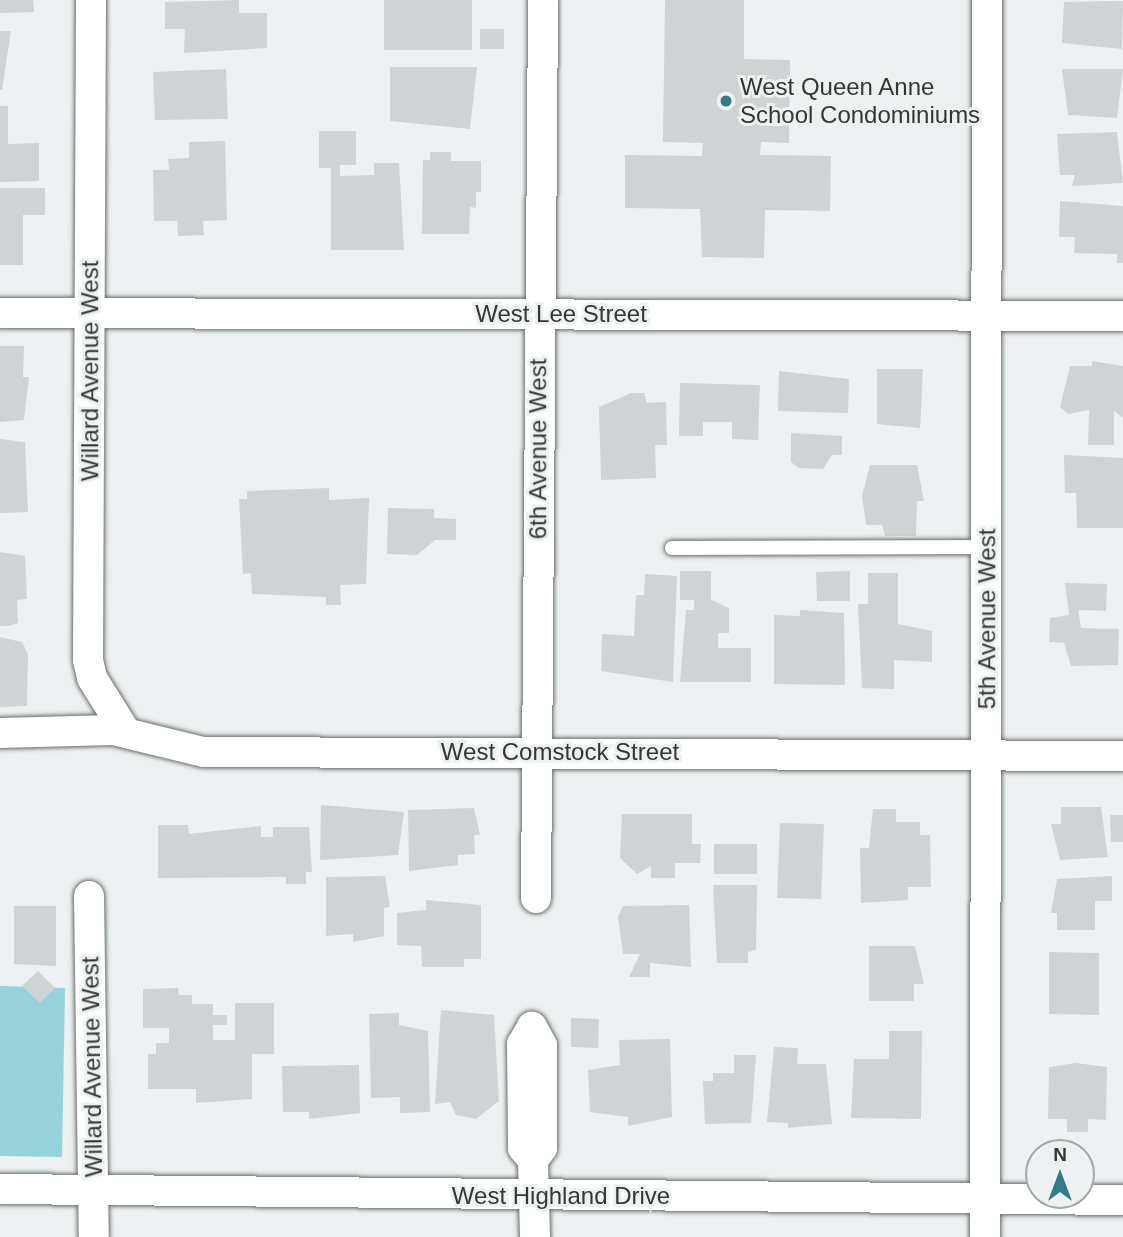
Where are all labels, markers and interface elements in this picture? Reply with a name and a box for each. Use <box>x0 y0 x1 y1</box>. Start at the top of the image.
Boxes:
place label: West Queen Anne School Condominiums <box>740 73 980 129</box>
marker: West Queen Anne School Condominiums <box>718 93 734 109</box>
street label: Willard Avenue West <box>76 260 104 482</box>
street label: West Lee Street <box>475 300 647 328</box>
street label: 6th Avenue West <box>524 358 552 540</box>
street label: 5th Avenue West <box>973 528 1001 710</box>
street label: West Comstock Street <box>441 738 679 766</box>
street label: Willard Avenue West <box>76 956 108 1178</box>
north arrow <box>1025 1139 1095 1209</box>
text: N <box>1053 1144 1067 1165</box>
street label: West Highland Drive <box>452 1182 670 1210</box>

